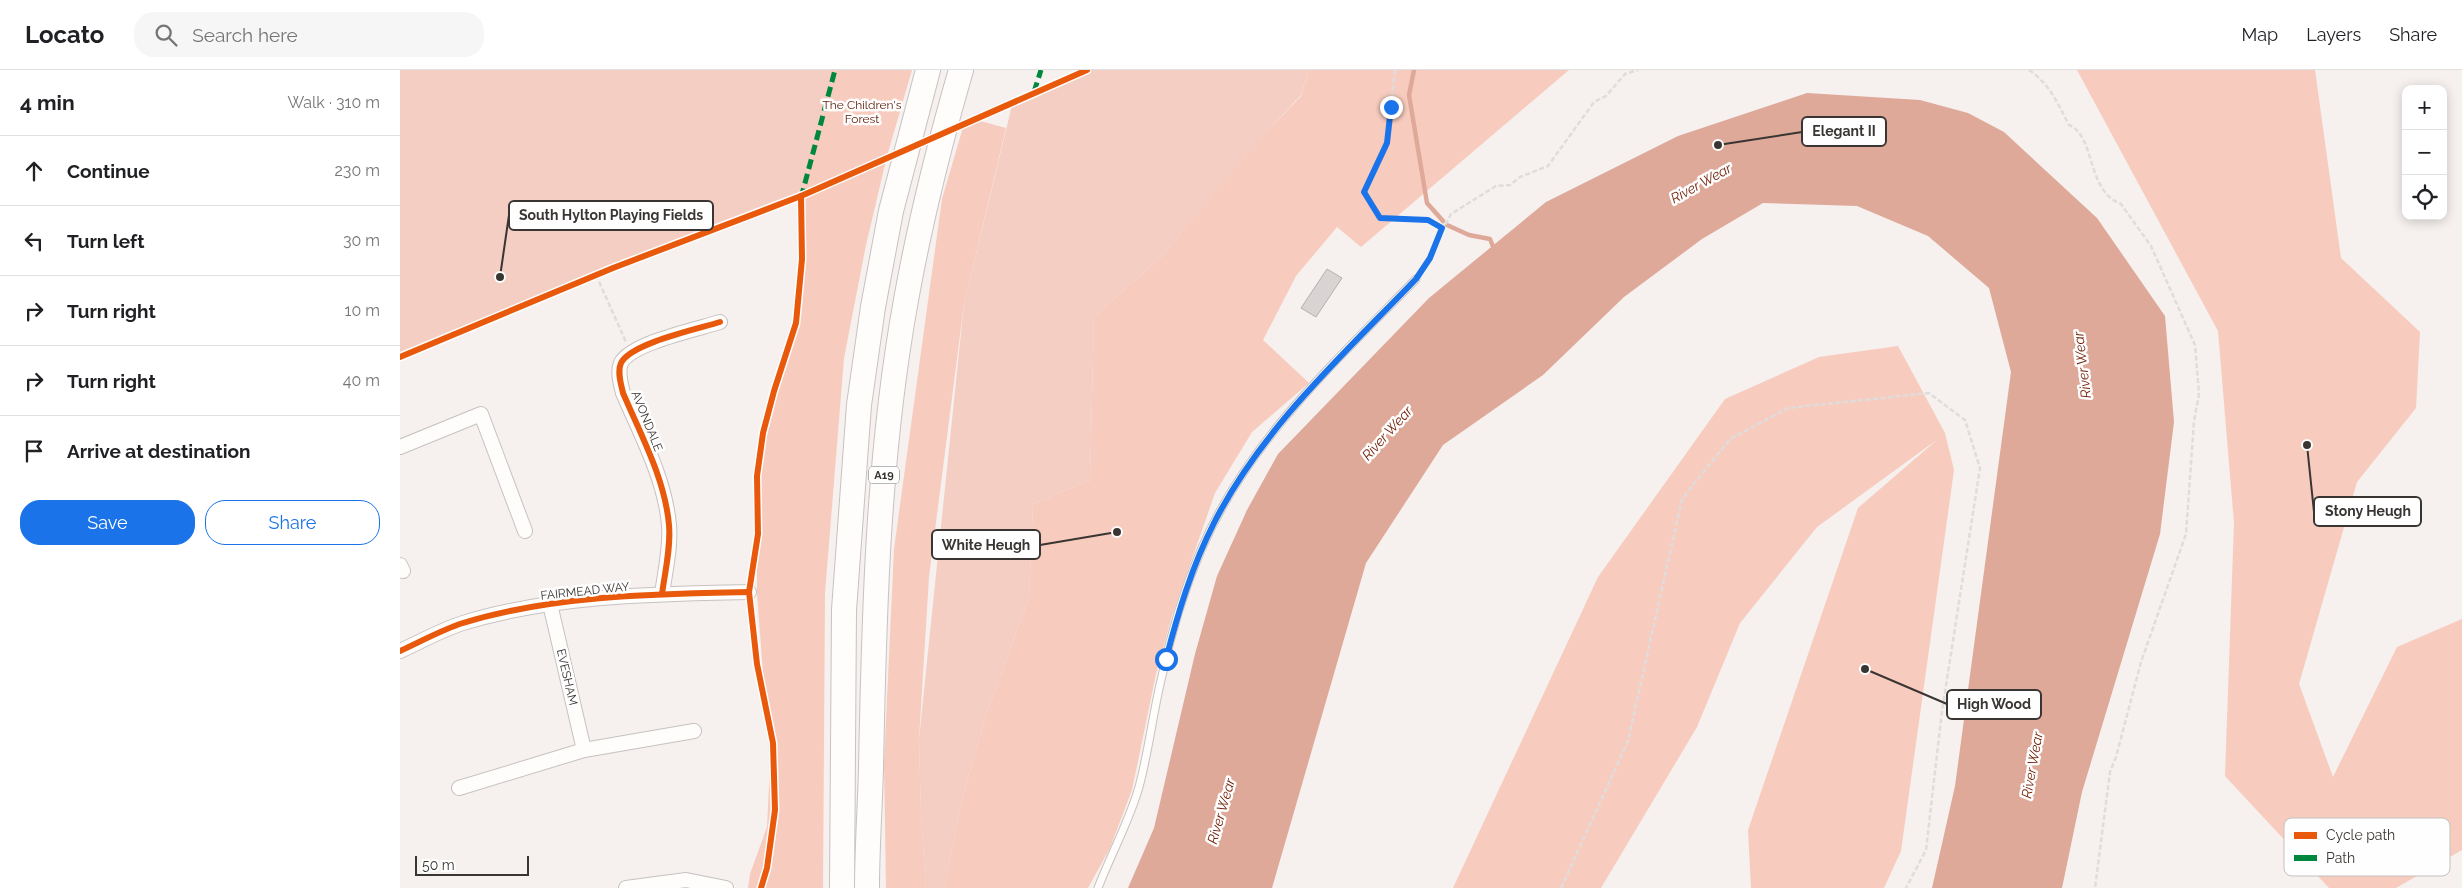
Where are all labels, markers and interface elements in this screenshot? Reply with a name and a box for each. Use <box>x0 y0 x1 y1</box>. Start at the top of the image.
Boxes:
search box <box>134 12 484 57</box>
text: Locato <box>25 20 104 49</box>
icon: search <box>152 21 180 49</box>
text: Search here <box>192 24 298 46</box>
text: Map <box>2242 24 2278 45</box>
text: Layers <box>2306 24 2361 45</box>
text: Share <box>2389 24 2437 45</box>
map controls <box>2402 85 2447 220</box>
button: + <box>2402 85 2447 130</box>
text: 4 min <box>20 90 75 115</box>
text: Walk · 310 m <box>287 93 380 112</box>
route end <box>1380 96 1403 119</box>
park label: The Children's Forest <box>823 98 902 126</box>
callout: Elegant II <box>1802 117 1886 146</box>
text: Elegant II <box>1812 123 1876 139</box>
button: − <box>2402 130 2447 175</box>
icon: ahead <box>20 157 48 185</box>
water label: River Wear <box>1668 159 1735 206</box>
text: Continue <box>67 160 150 182</box>
text: 230 m <box>335 161 380 180</box>
button: locate <box>2402 175 2447 220</box>
callout: South Hylton Playing Fields <box>509 201 713 230</box>
text: South Hylton Playing Fields <box>519 207 703 223</box>
icon: left <box>20 227 48 255</box>
text: Turn left <box>67 230 144 252</box>
text: 30 m <box>343 231 380 250</box>
icon: right <box>20 297 48 325</box>
text: Turn right <box>67 300 156 322</box>
text: 10 m <box>345 301 380 320</box>
water label: River Wear <box>2070 329 2094 399</box>
icon: right <box>20 367 48 395</box>
text: Turn right <box>67 370 156 392</box>
text: 40 m <box>343 371 380 390</box>
street label: AVONDALE <box>628 389 666 453</box>
water label: River Wear <box>1359 402 1416 463</box>
icon: arrive <box>20 437 48 465</box>
text: Arrive at destination <box>67 440 251 462</box>
road number: A19 <box>869 466 899 484</box>
callout: Stony Heugh <box>2314 497 2421 526</box>
button: Save <box>20 500 195 545</box>
button: Share <box>205 500 380 545</box>
text: Stony Heugh <box>2325 503 2411 519</box>
callout: White Heugh <box>932 530 1040 559</box>
text: White Heugh <box>942 537 1030 553</box>
street label: FAIRMEAD WAY <box>540 579 630 603</box>
street label: EVESHAM <box>554 647 580 707</box>
route start <box>1155 648 1178 671</box>
callout: High Wood <box>1947 690 2041 719</box>
text: High Wood <box>1957 696 2031 712</box>
water label: River Wear <box>2018 729 2046 799</box>
water label: River Wear <box>1204 775 1238 846</box>
legend <box>2284 818 2450 876</box>
text: Cycle path <box>2326 827 2395 843</box>
text: Path <box>2326 850 2355 866</box>
scale bar <box>415 853 529 876</box>
text: 50 m <box>422 857 455 873</box>

